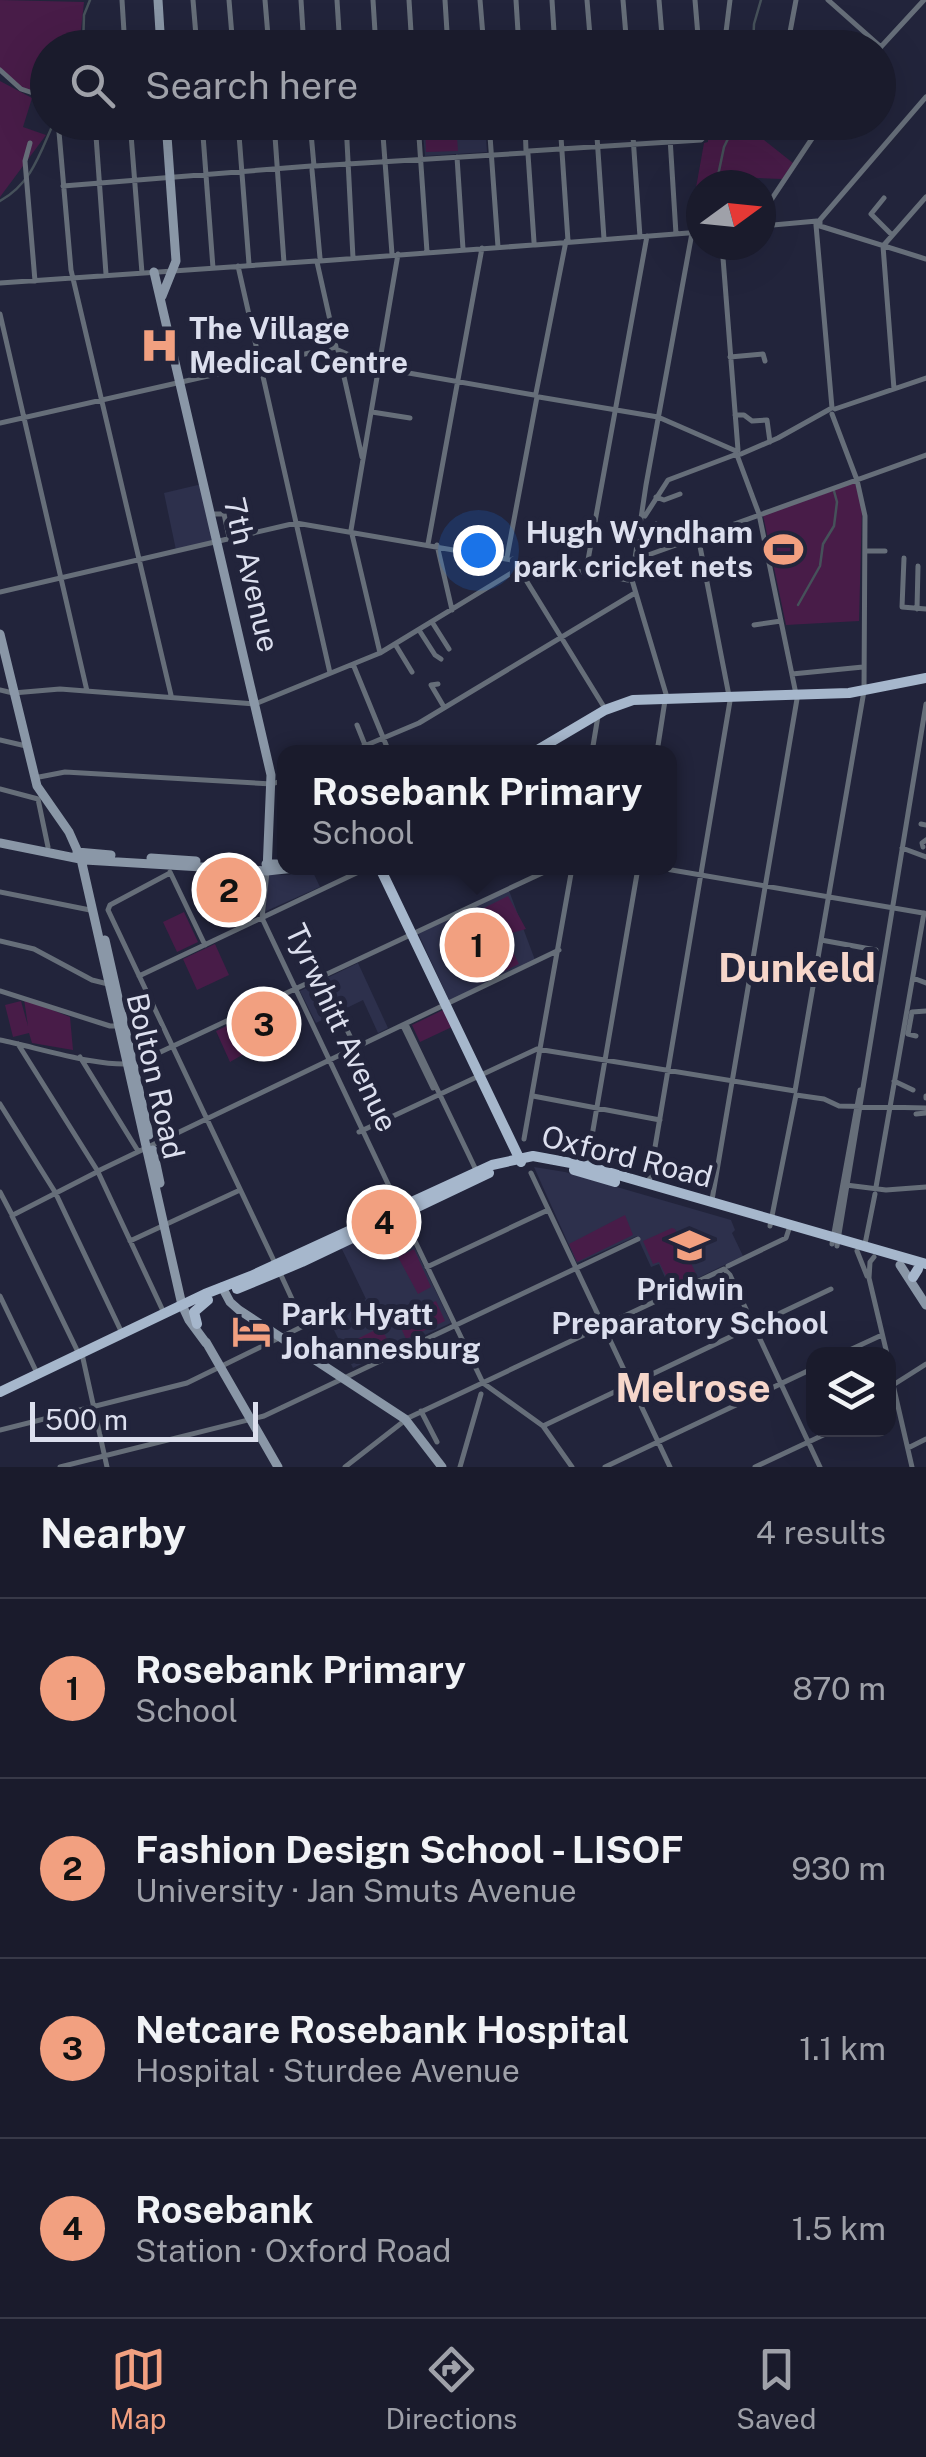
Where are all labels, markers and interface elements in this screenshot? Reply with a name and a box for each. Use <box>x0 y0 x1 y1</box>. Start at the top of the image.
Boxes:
search box <box>30 30 896 140</box>
icon: search <box>65 58 120 113</box>
text: Search here <box>145 63 358 108</box>
north arrow <box>686 170 776 260</box>
place label: The Village Medical Centre <box>189 310 408 380</box>
hospital icon: The Village Medical Centre <box>138 325 180 367</box>
street label: 7th Avenue <box>217 494 287 655</box>
place label: Hugh Wyndham park cricket nets <box>513 514 753 584</box>
your location <box>453 525 504 576</box>
sports icon: Hugh Wyndham park cricket nets <box>762 529 804 571</box>
popup <box>277 745 677 875</box>
text: Rosebank Primary <box>312 769 642 814</box>
text: School <box>312 814 415 851</box>
pin: 2 <box>196 852 262 928</box>
pin: 1 <box>444 908 510 982</box>
street label: Tyrwhitt Avenue <box>278 918 406 1137</box>
district label: Dunkeld <box>718 944 876 991</box>
pin: 3 <box>232 986 296 1062</box>
street label: Bolton Road <box>119 989 193 1162</box>
street label: Oxford Road <box>538 1117 716 1195</box>
pin: 4 <box>352 1184 416 1260</box>
school or university icon: Pridwin Preparatory School <box>669 1225 711 1267</box>
place label: Pridwin Preparatory School <box>551 1271 829 1341</box>
place label: Park Hyatt Johannesburg <box>281 1296 481 1366</box>
hotel icon: Park Hyatt Johannesburg <box>230 1311 272 1353</box>
map controls <box>806 1347 896 1437</box>
button: layers <box>806 1347 896 1437</box>
district label: Melrose <box>615 1364 771 1411</box>
scale bar <box>30 1397 258 1442</box>
text: 500 m <box>45 1403 128 1436</box>
text: Nearby <box>40 1508 186 1557</box>
text: 4 results <box>756 1514 886 1551</box>
text: Rosebank Primary <box>135 1647 466 1692</box>
text: 1 <box>66 1670 79 1707</box>
text: 870 m <box>792 1670 886 1707</box>
text: School <box>135 1692 238 1729</box>
text: Fashion Design School - LISOF <box>135 1827 684 1872</box>
text: 2 <box>62 1850 83 1887</box>
text: 930 m <box>791 1850 886 1887</box>
text: University · Jan Smuts Avenue <box>135 1872 577 1909</box>
text: Netcare Rosebank Hospital <box>135 2007 630 2052</box>
text: 3 <box>62 2030 83 2067</box>
text: 1.1 km <box>799 2030 886 2067</box>
text: Hospital · Sturdee Avenue <box>135 2052 520 2089</box>
text: Rosebank <box>135 2187 314 2232</box>
text: 4 <box>62 2210 83 2247</box>
text: 1.5 km <box>792 2210 886 2247</box>
text: Station · Oxford Road <box>135 2232 451 2269</box>
tab: Map <box>110 2342 166 2435</box>
tab: Directions <box>386 2342 517 2435</box>
tab: Saved <box>736 2342 816 2435</box>

